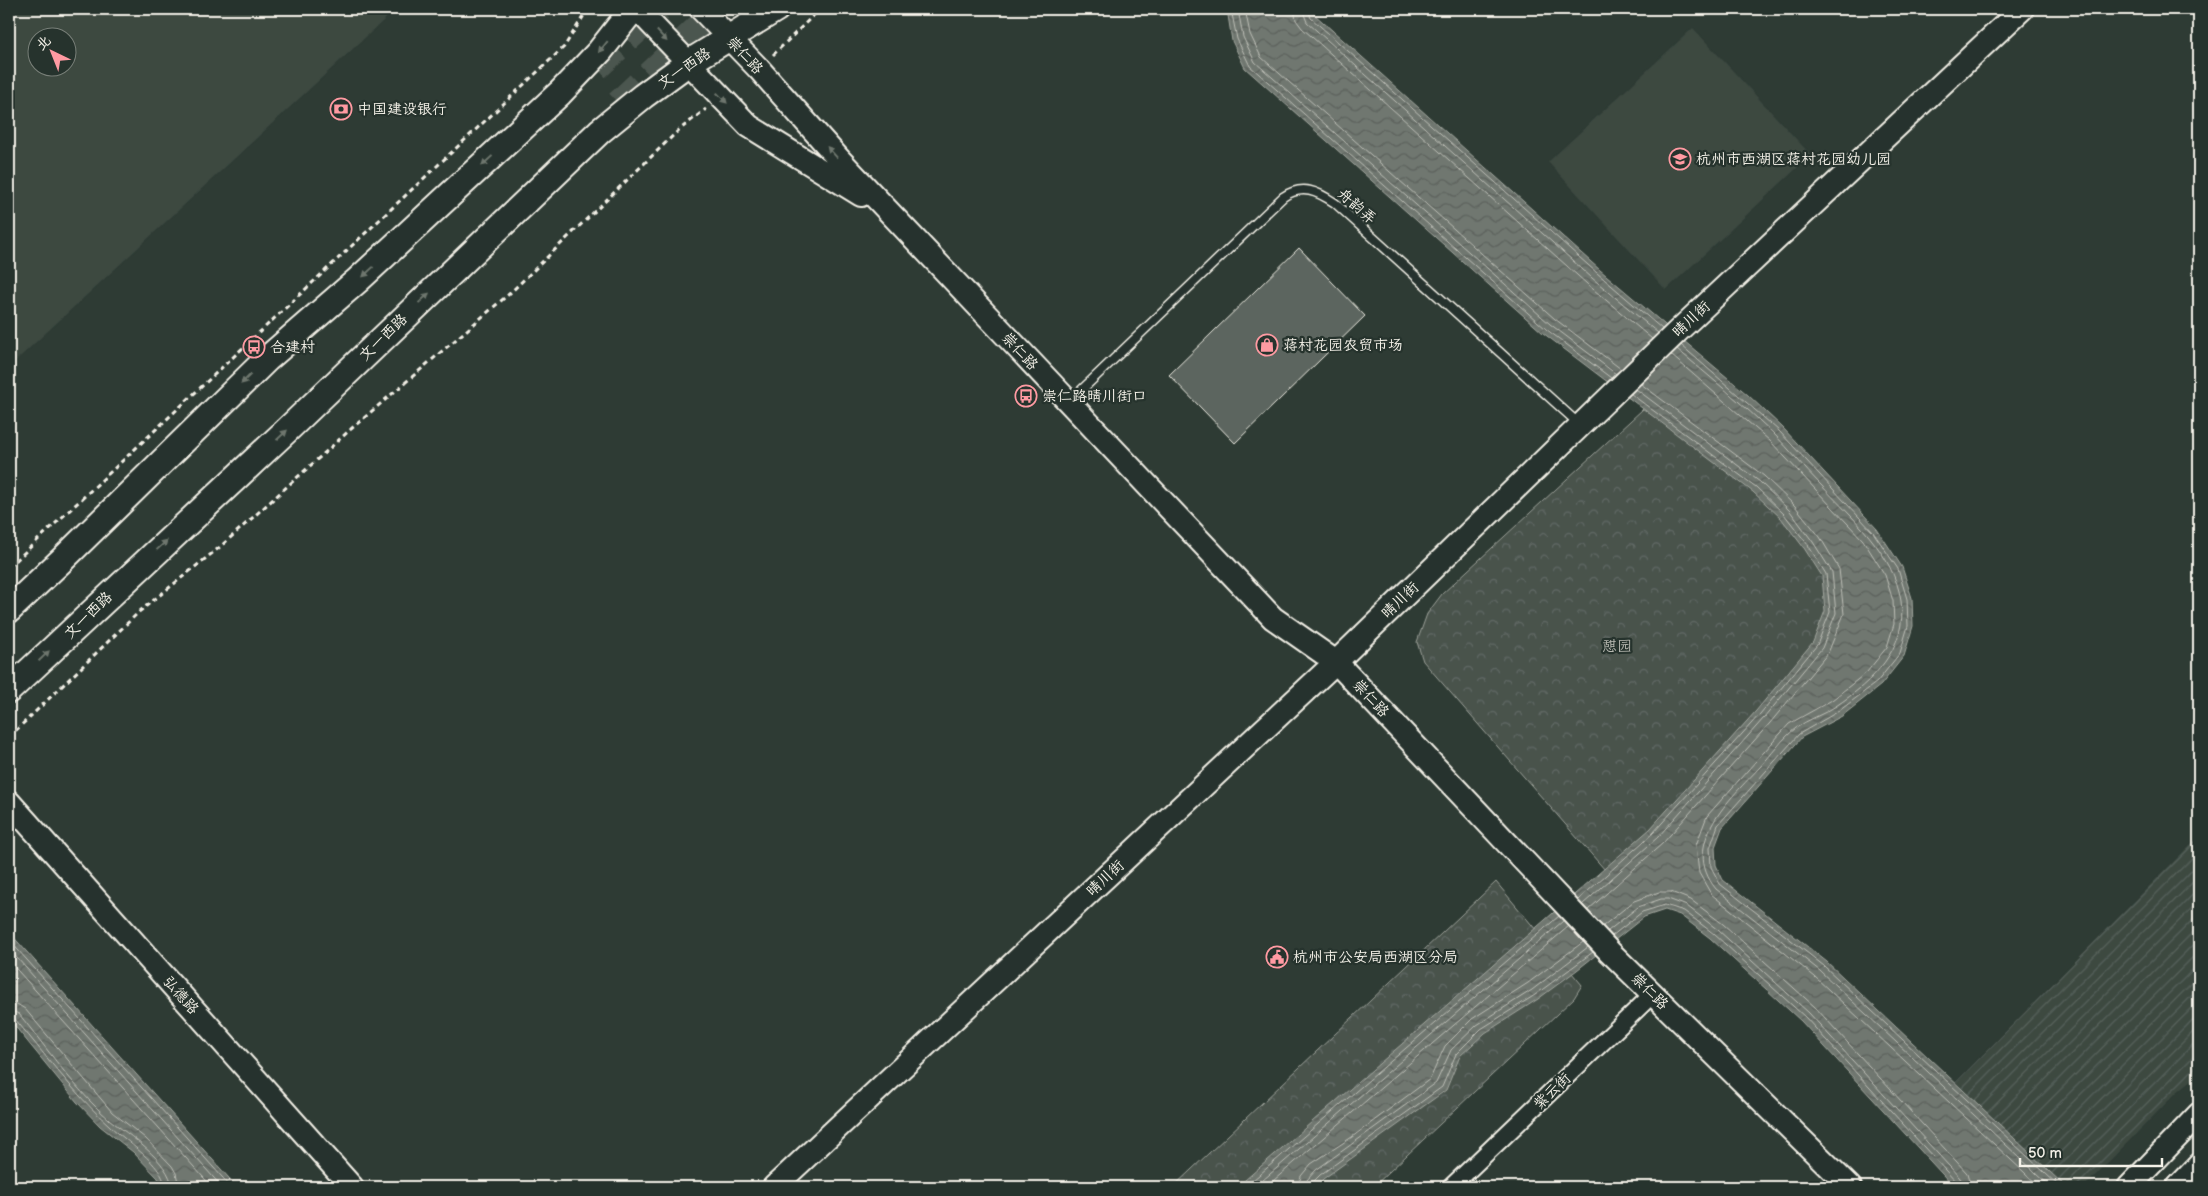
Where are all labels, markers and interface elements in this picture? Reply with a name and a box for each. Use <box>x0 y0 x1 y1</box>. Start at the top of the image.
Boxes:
north arrow <box>28 28 78 78</box>
one-way arrow <box>656 30 668 42</box>
text: 北 <box>33 32 54 54</box>
street label: 崇仁路 <box>722 32 767 78</box>
one-way arrow <box>597 40 608 53</box>
street label: 文一西路 <box>654 44 714 93</box>
one-way arrow <box>716 92 728 104</box>
bank icon: 中国建设银行 <box>329 97 353 121</box>
place label: 中国建设银行 <box>357 100 447 119</box>
one-way arrow <box>827 145 838 158</box>
school or university icon: 杭州市西湖区蒋村花园幼儿园 <box>1668 147 1692 171</box>
place label: 杭州市西湖区蒋村花园幼儿园 <box>1696 150 1891 169</box>
one-way arrow <box>481 155 493 167</box>
street label: 舟韵弄 <box>1333 184 1380 228</box>
one-way arrow <box>362 266 374 278</box>
one-way arrow <box>418 292 430 304</box>
street label: 晴川街 <box>1668 297 1714 342</box>
street label: 文一西路 <box>355 310 412 365</box>
street label: 崇仁路 <box>997 328 1042 374</box>
shop icon: 蒋村花园农贸市场 <box>1255 333 1279 357</box>
bus stop icon: 合建村 <box>242 335 266 359</box>
place label: 蒋村花园农贸市场 <box>1283 336 1403 355</box>
place label: 合建村 <box>270 338 315 357</box>
one-way arrow <box>240 373 252 385</box>
bus stop icon: 崇仁路晴川街口 <box>1014 384 1038 408</box>
place label: 崇仁路晴川街口 <box>1042 387 1147 406</box>
one-way arrow <box>275 429 287 441</box>
one-way arrow <box>156 539 168 551</box>
street label: 晴川街 <box>1378 578 1423 623</box>
street label: 文一西路 <box>60 588 117 643</box>
park label: 憇园 <box>1602 637 1632 656</box>
one-way arrow <box>38 650 50 662</box>
street label: 崇仁路 <box>1348 675 1393 721</box>
street label: 晴川街 <box>1082 856 1128 901</box>
public building icon: 杭州市公安局西湖区分局 <box>1265 945 1289 969</box>
place label: 杭州市公安局西湖区分局 <box>1293 948 1458 967</box>
street label: 崇仁路 <box>1627 969 1672 1014</box>
street label: 弘德路 <box>159 972 203 1018</box>
street label: 紫云街 <box>1530 1069 1575 1114</box>
scale bar <box>2020 1136 2163 1168</box>
text: 50 m <box>2028 1144 2062 1163</box>

